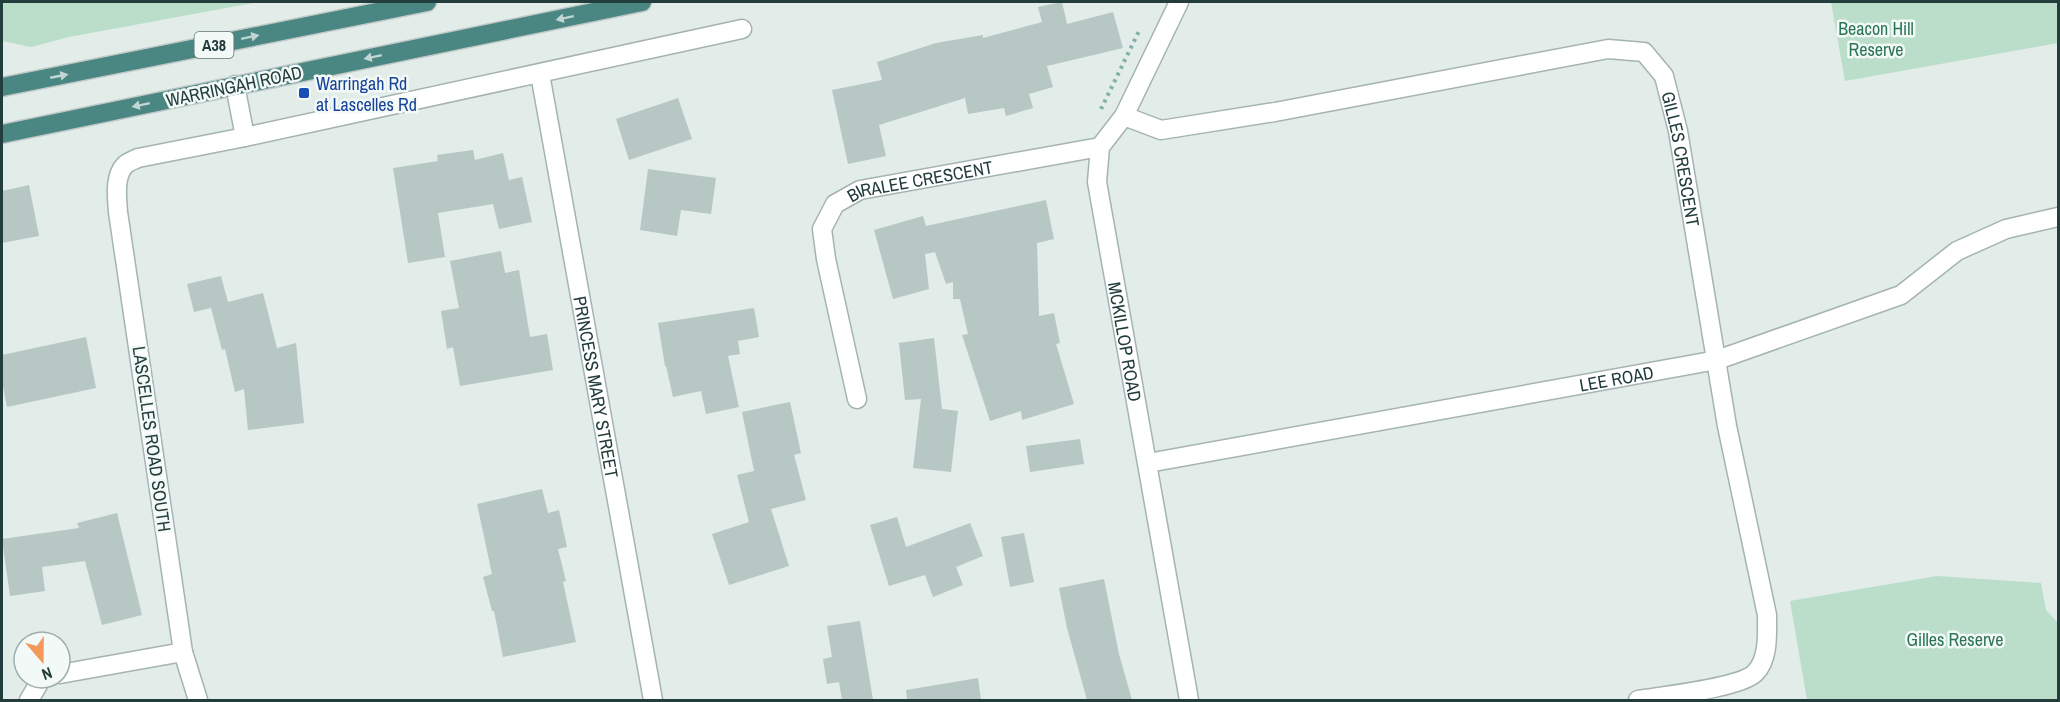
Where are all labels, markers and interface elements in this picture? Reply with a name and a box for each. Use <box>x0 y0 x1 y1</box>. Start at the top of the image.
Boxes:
one-way arrow <box>555 14 574 23</box>
park label: Beacon Hill Reserve <box>1838 16 1914 62</box>
road number: A38 <box>194 32 234 58</box>
one-way arrow <box>241 32 259 42</box>
one-way arrow <box>364 53 383 62</box>
street label: WARRINGAH ROAD <box>164 59 304 113</box>
one-way arrow <box>50 71 69 80</box>
place label: Warringah Rd at Lascelles Rd <box>316 71 417 117</box>
marker: Warringah Rd at Lascelles Rd <box>297 86 311 100</box>
street label: GILLES CRESCENT <box>1656 89 1706 228</box>
one-way arrow <box>132 101 151 110</box>
street label: BIRALEE CRESCENT <box>842 154 994 207</box>
street label: MCKILLOP ROAD <box>1102 280 1148 403</box>
street label: PRINCESS MARY STREET <box>568 294 625 480</box>
street label: LASCELLES ROAD SOUTH <box>127 345 177 533</box>
street label: LEE ROAD <box>1577 359 1655 397</box>
park label: Gilles Reserve <box>1907 627 2003 652</box>
north arrow <box>12 630 72 690</box>
text: N <box>39 662 55 686</box>

